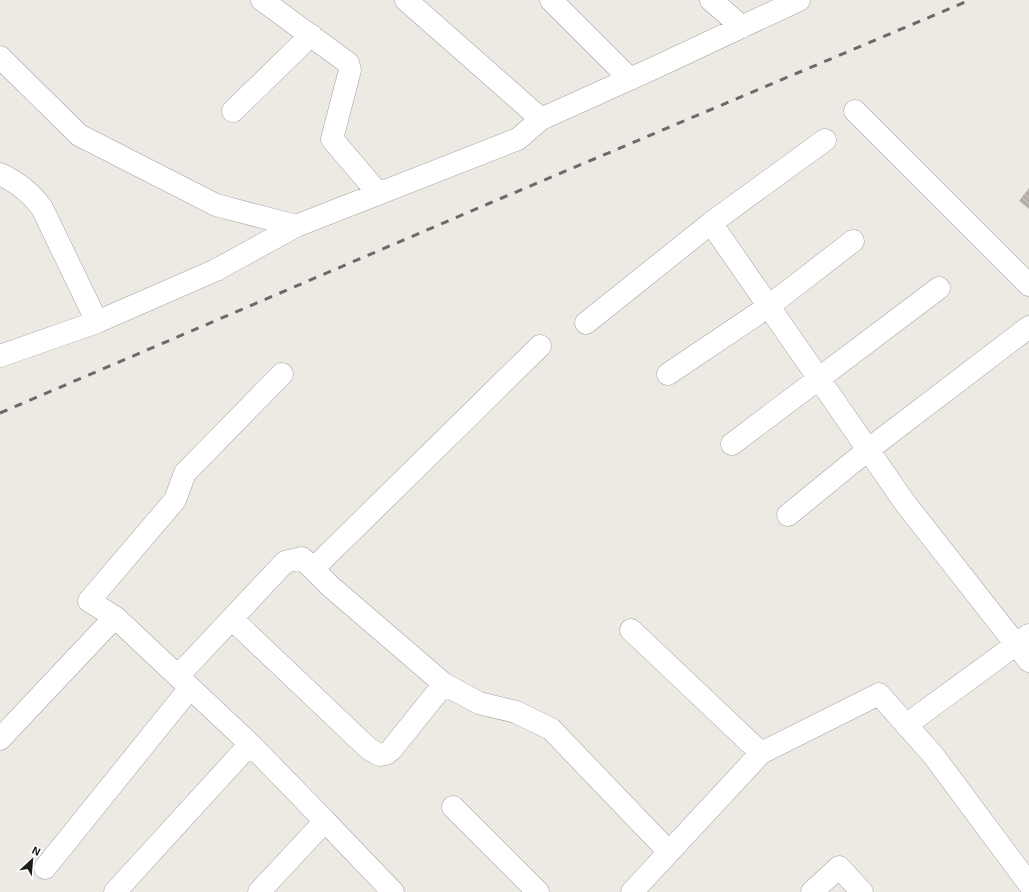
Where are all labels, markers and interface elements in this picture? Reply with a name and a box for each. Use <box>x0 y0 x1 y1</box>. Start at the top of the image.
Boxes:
north arrow <box>12 840 52 880</box>
text: N <box>30 843 43 858</box>

